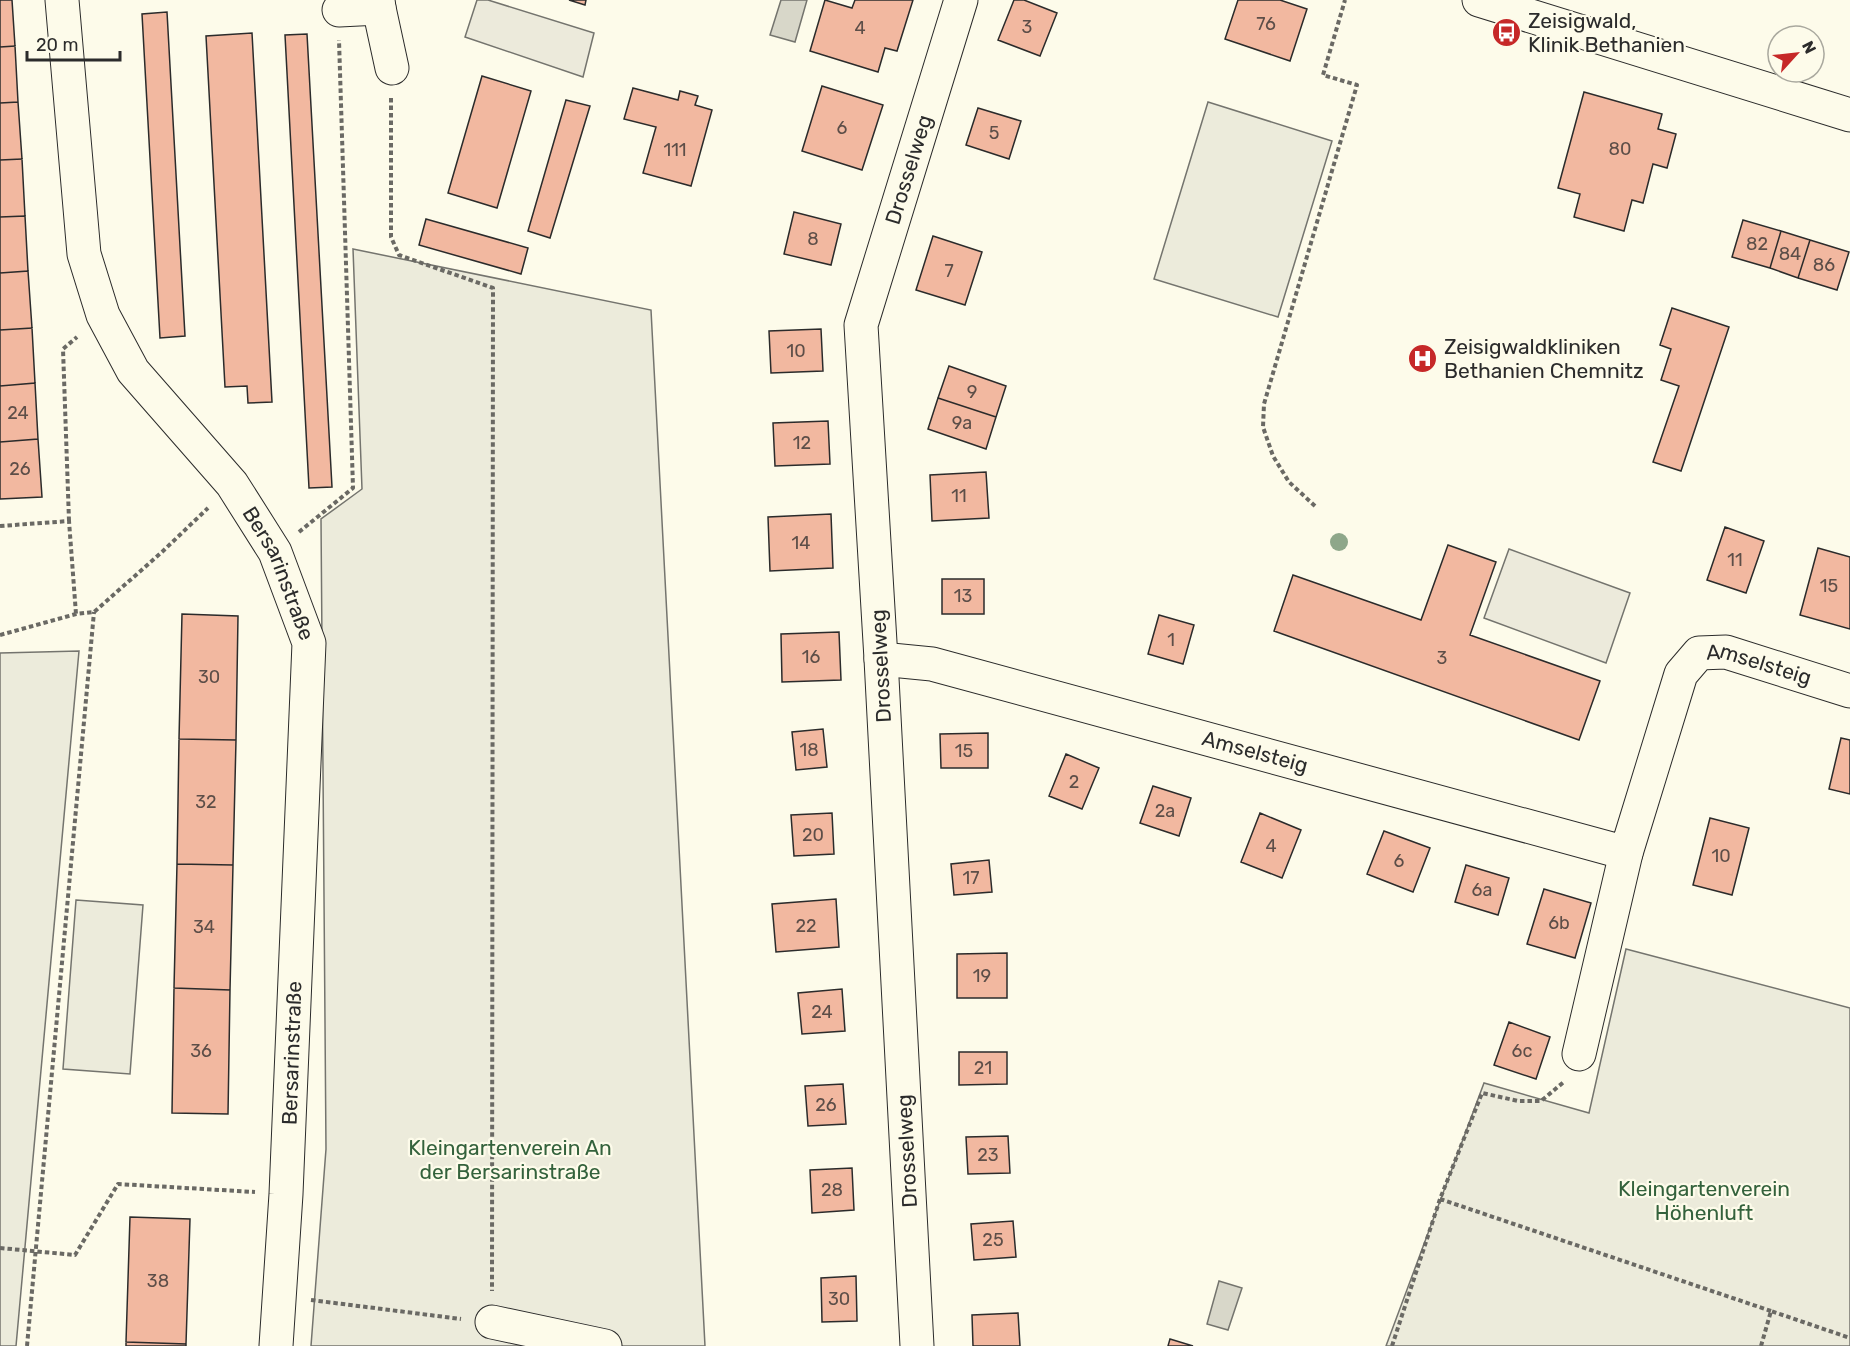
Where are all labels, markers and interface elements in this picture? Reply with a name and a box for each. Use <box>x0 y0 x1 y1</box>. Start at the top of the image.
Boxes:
place label: Zeisigwald, Klinik Bethanien <box>1528 8 1685 57</box>
house number: 76 <box>1256 13 1276 35</box>
house number: 3 <box>1022 16 1032 38</box>
house number: 4 <box>854 17 866 39</box>
bus stop icon: Zeisigwald, Klinik Bethanien <box>1491 17 1523 49</box>
scale bar <box>27 24 120 62</box>
north arrow <box>1766 24 1826 84</box>
text: 20 m <box>36 34 78 56</box>
text: N <box>1798 38 1820 57</box>
street label: Drosselweg <box>880 112 937 228</box>
house number: 6 <box>837 117 848 139</box>
house number: 5 <box>989 122 999 144</box>
house number: 80 <box>1609 138 1631 160</box>
house number: 111 <box>663 139 687 161</box>
house number: 8 <box>807 228 819 250</box>
house number: 82 <box>1746 233 1768 255</box>
house number: 84 <box>1779 243 1801 265</box>
house number: 86 <box>1813 254 1835 276</box>
house number: 7 <box>944 260 954 282</box>
place label: Zeisigwaldkliniken Bethanien Chemnitz <box>1444 334 1644 383</box>
house number: 10 <box>786 340 806 362</box>
hospital icon: Zeisigwaldkliniken Bethanien Chemnitz <box>1407 343 1439 375</box>
house number: 9 <box>967 381 977 403</box>
house number: 24 <box>7 402 29 424</box>
house number: 9a <box>952 412 972 434</box>
house number: 12 <box>793 432 811 454</box>
house number: 26 <box>9 458 31 480</box>
house number: 11 <box>951 485 967 507</box>
street label: Bersarinstraße <box>237 502 320 643</box>
house number: 14 <box>792 532 810 554</box>
house number: 11 <box>1727 549 1743 571</box>
house number: 15 <box>1820 575 1838 597</box>
house number: 13 <box>954 585 972 607</box>
street label: Drosselweg <box>865 609 896 723</box>
house number: 1 <box>1167 629 1175 651</box>
street label: Amselsteig <box>1706 638 1815 690</box>
house number: 16 <box>802 646 820 668</box>
house number: 3 <box>1437 647 1447 669</box>
house number: 30 <box>198 666 220 688</box>
street label: Amselsteig <box>1199 725 1311 778</box>
house number: 18 <box>799 739 819 761</box>
house number: 15 <box>955 740 973 762</box>
house number: 2 <box>1069 771 1079 793</box>
house number: 32 <box>195 791 217 813</box>
house number: 2a <box>1155 800 1175 822</box>
house number: 20 <box>802 824 824 846</box>
house number: 4 <box>1265 835 1277 857</box>
house number: 10 <box>1711 845 1731 867</box>
house number: 6 <box>1394 850 1405 872</box>
house number: 17 <box>963 867 979 889</box>
house number: 6a <box>1472 879 1492 901</box>
house number: 6b <box>1548 912 1570 934</box>
house number: 22 <box>795 915 817 937</box>
house number: 34 <box>193 916 215 938</box>
house number: 19 <box>973 965 991 987</box>
street label: Bersarinstraße <box>276 980 307 1126</box>
house number: 24 <box>811 1001 833 1023</box>
house number: 36 <box>190 1040 212 1062</box>
house number: 6c <box>1512 1040 1532 1062</box>
house number: 21 <box>974 1057 992 1079</box>
house number: 26 <box>815 1094 837 1116</box>
street label: Drosselweg <box>891 1094 922 1208</box>
park label: Kleingartenverein An der Bersarinstraße <box>408 1135 612 1184</box>
house number: 23 <box>977 1144 999 1166</box>
park label: Kleingartenverein Höhenluft <box>1618 1176 1790 1225</box>
house number: 28 <box>821 1179 843 1201</box>
house number: 25 <box>982 1229 1004 1251</box>
house number: 38 <box>147 1270 169 1292</box>
house number: 30 <box>828 1288 850 1310</box>

